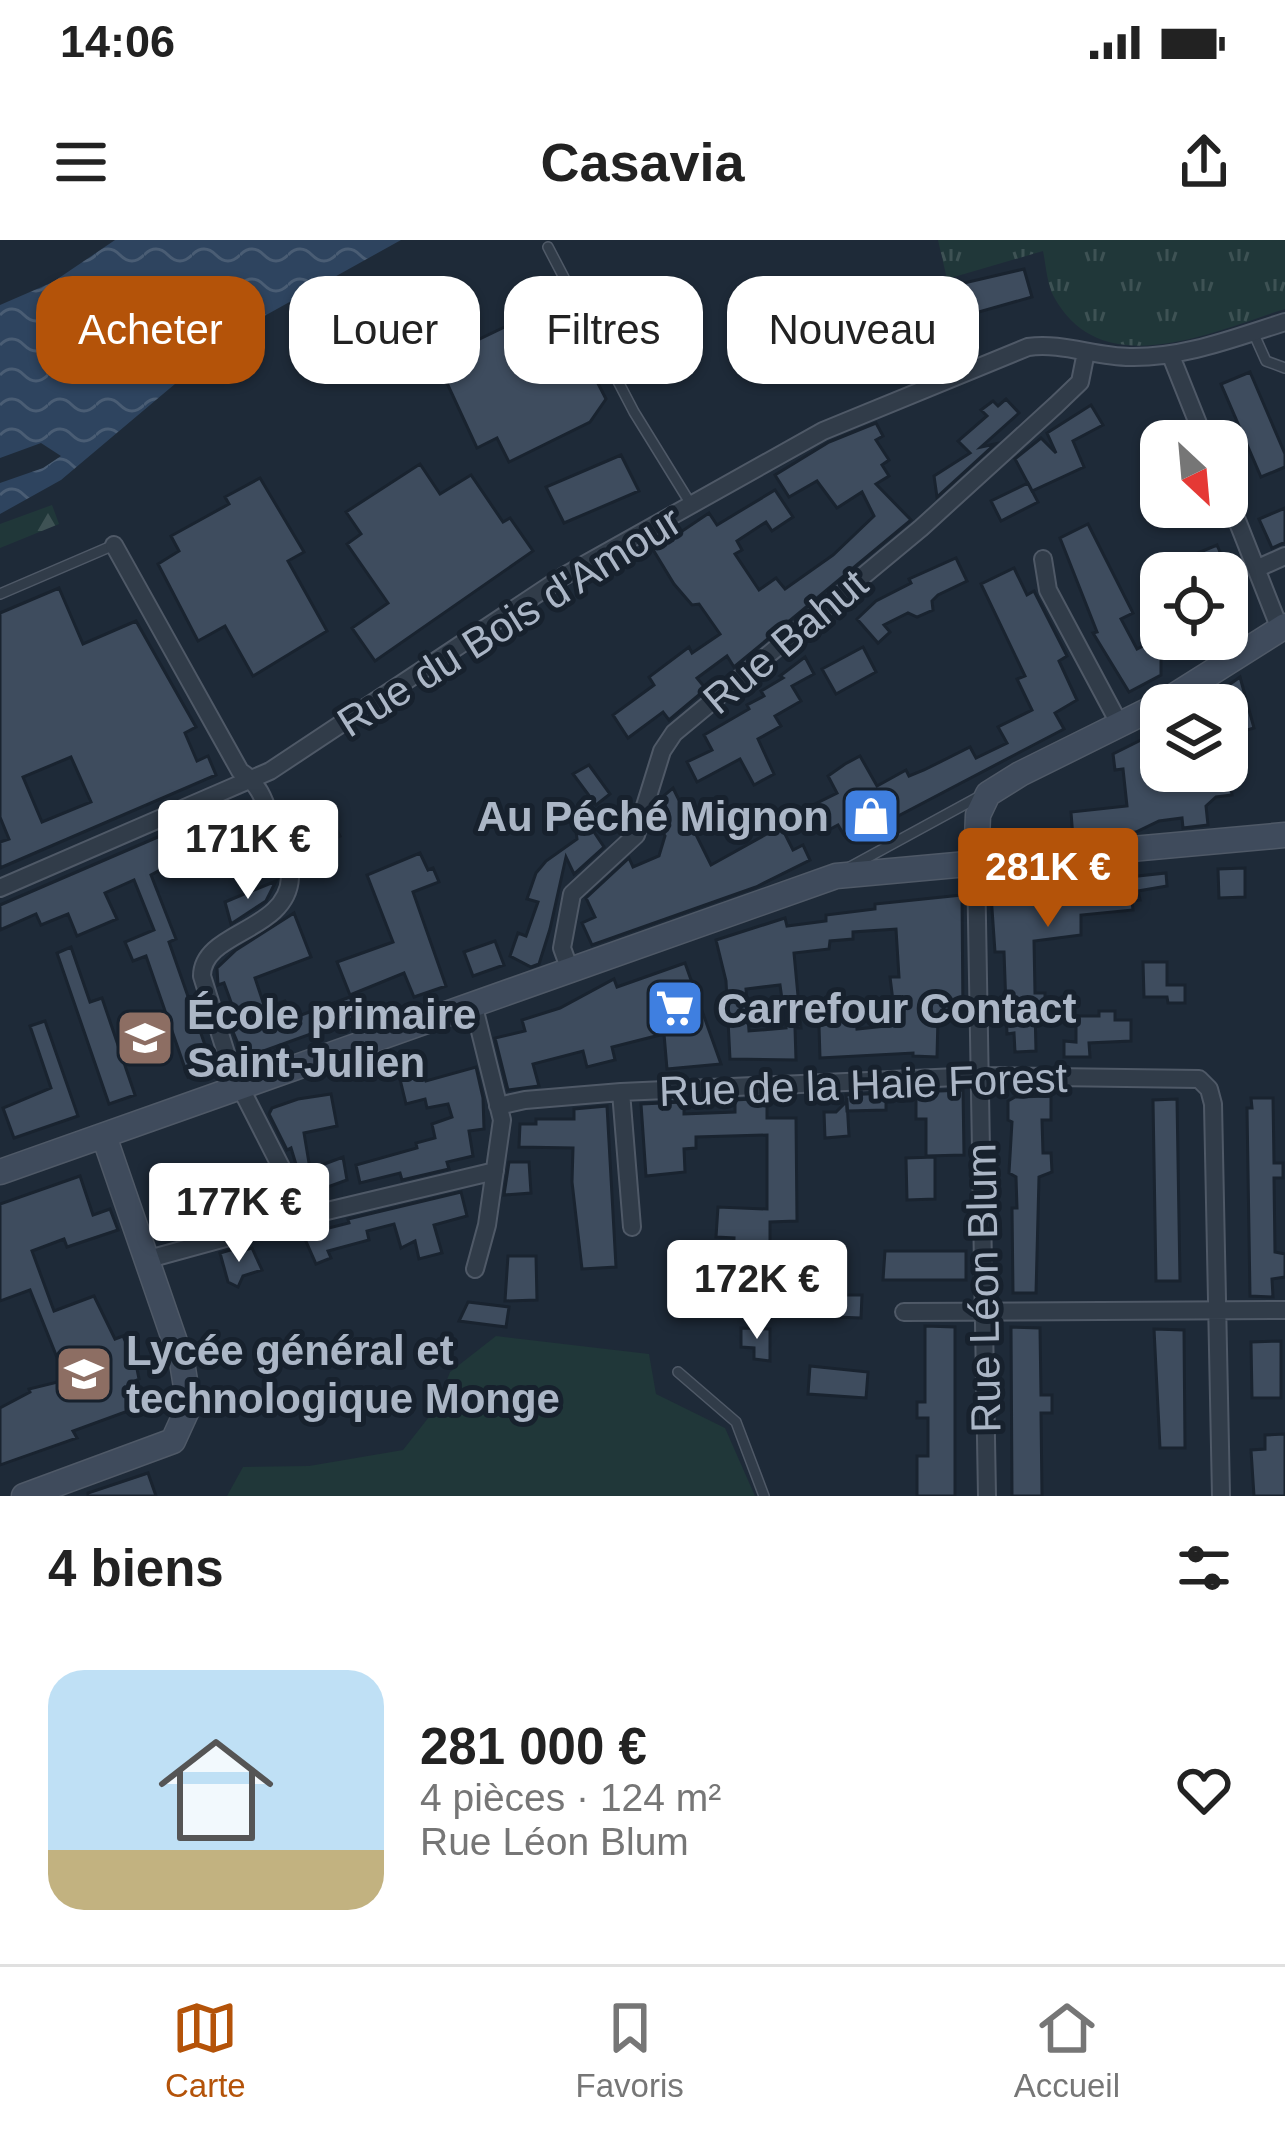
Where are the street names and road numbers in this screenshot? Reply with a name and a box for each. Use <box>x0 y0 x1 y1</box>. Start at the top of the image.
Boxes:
street label: Rue du Bois d'Amour <box>329 497 689 746</box>
street label: Rue Bahut <box>694 559 877 723</box>
street label: Rue de la Haie Forest <box>658 1054 1068 1115</box>
street label: Rue Léon Blum <box>957 1143 1010 1433</box>

